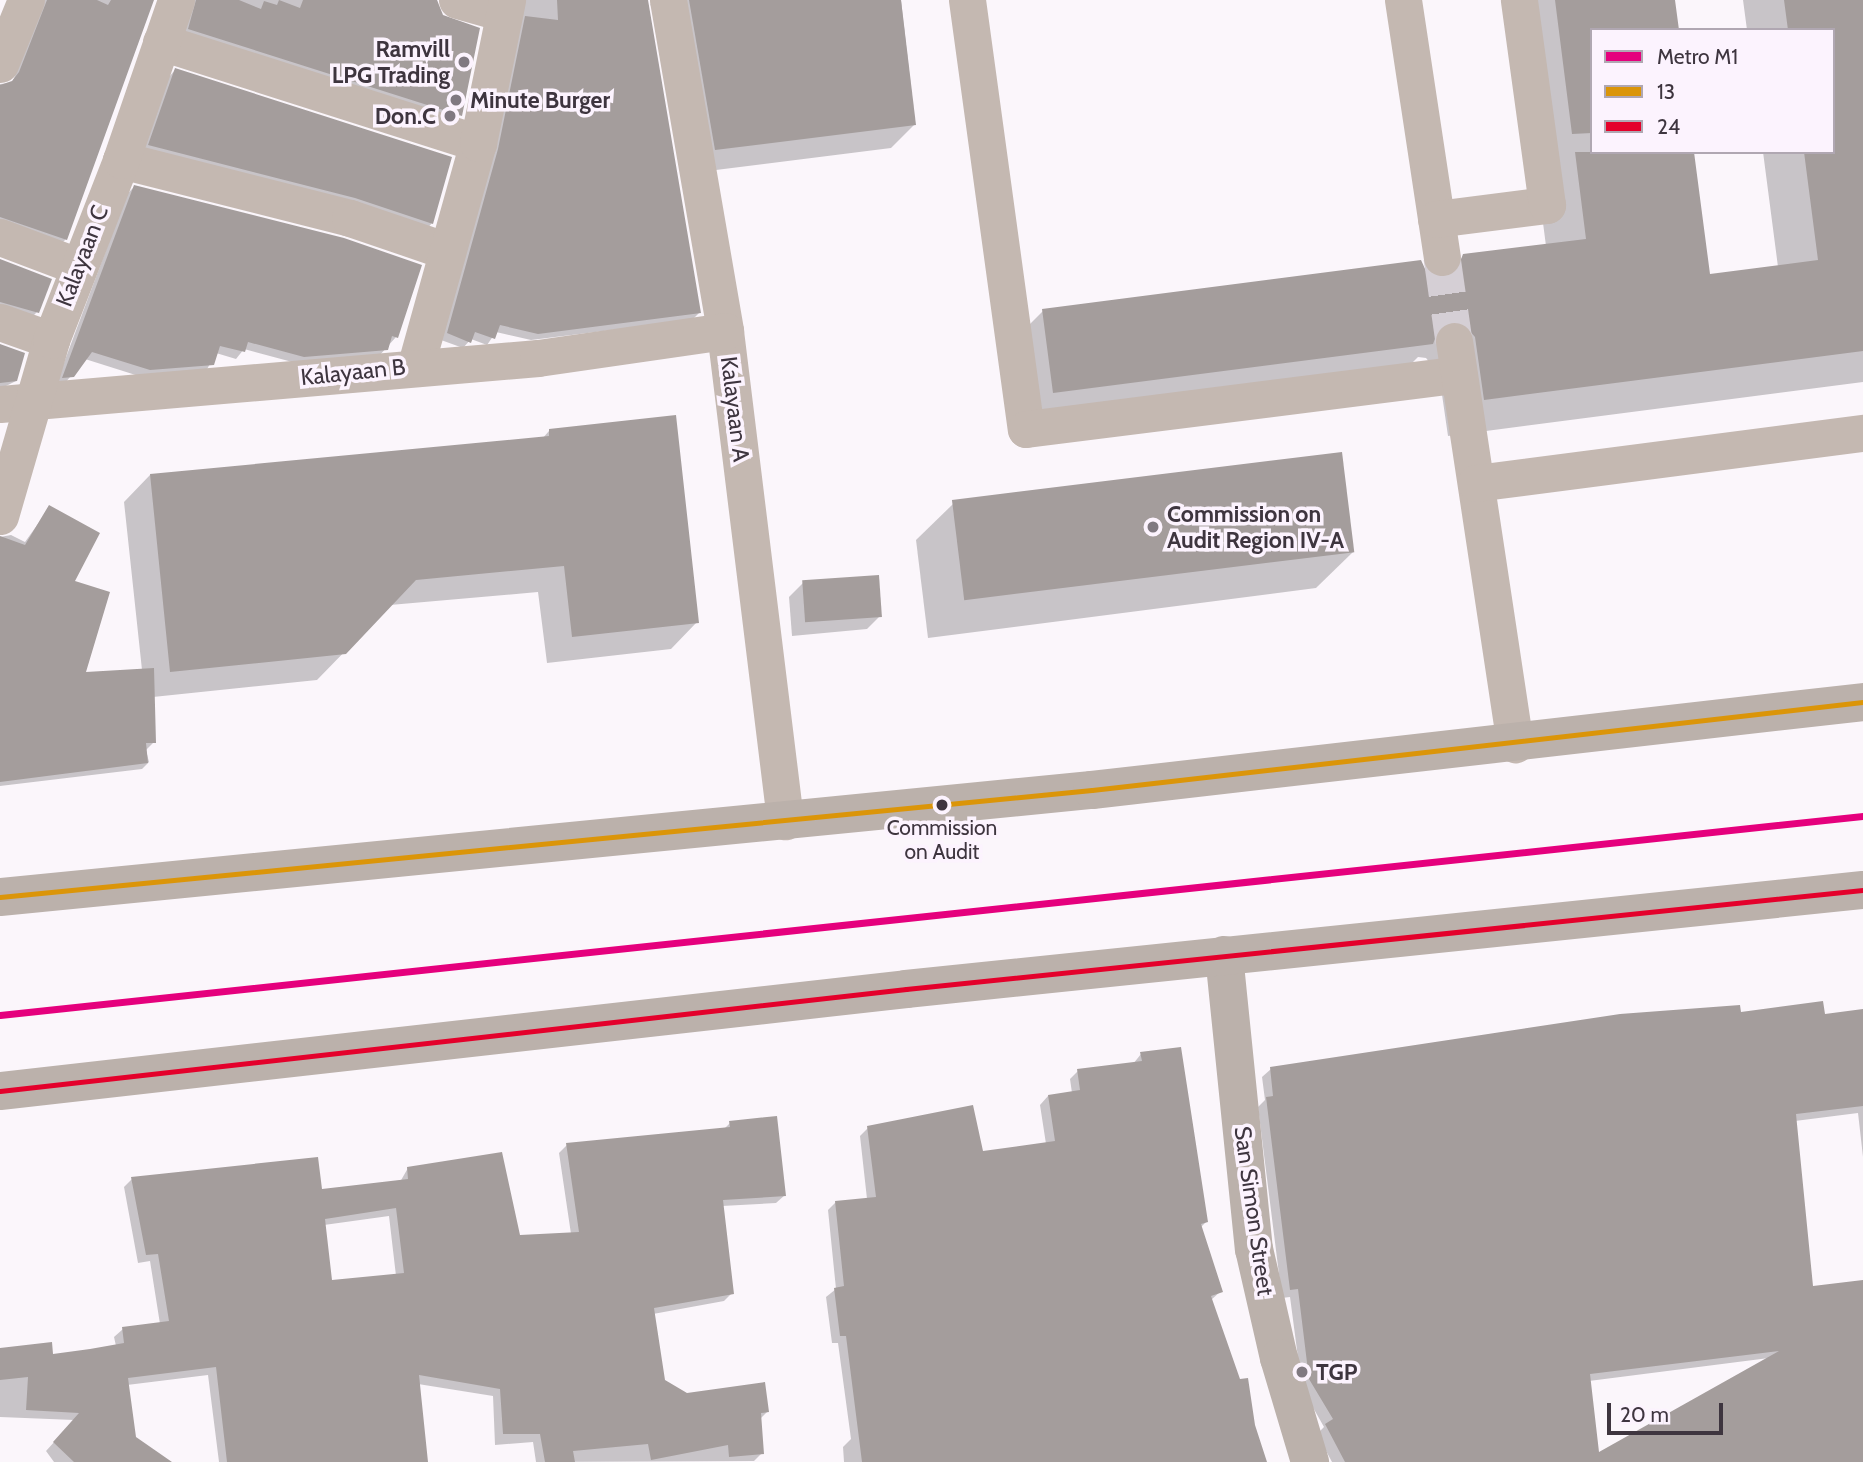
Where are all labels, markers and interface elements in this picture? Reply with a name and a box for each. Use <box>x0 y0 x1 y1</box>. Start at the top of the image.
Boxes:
legend <box>1590 28 1835 154</box>
place label: Ramvill LPG Trading <box>332 35 450 89</box>
text: Metro M1 <box>1657 44 1738 69</box>
marker: Ramvill LPG Trading <box>456 54 472 70</box>
text: 13 <box>1657 79 1675 104</box>
place label: Minute Burger <box>470 86 610 114</box>
marker: Minute Burger <box>448 92 464 108</box>
place label: Don.C <box>375 102 436 130</box>
marker: Don.C <box>442 108 458 124</box>
text: 24 <box>1657 114 1680 139</box>
street label: Kalayaan C <box>50 202 114 310</box>
street label: Kalayaan B <box>299 353 407 391</box>
street label: Kalayaan A <box>715 355 755 463</box>
place label: Commission on Audit Region IV-A <box>1167 500 1344 554</box>
marker: Commission on Audit Region IV-A <box>1145 519 1161 535</box>
marker: Commission on Audit <box>935 798 949 812</box>
place label: Commission on Audit <box>887 815 997 865</box>
street label: San Simon Street <box>1228 1125 1280 1297</box>
place label: TGP <box>1316 1358 1357 1386</box>
marker: TGP <box>1294 1364 1310 1380</box>
scale bar <box>1611 1388 1727 1432</box>
text: 20 m <box>1620 1402 1669 1427</box>

